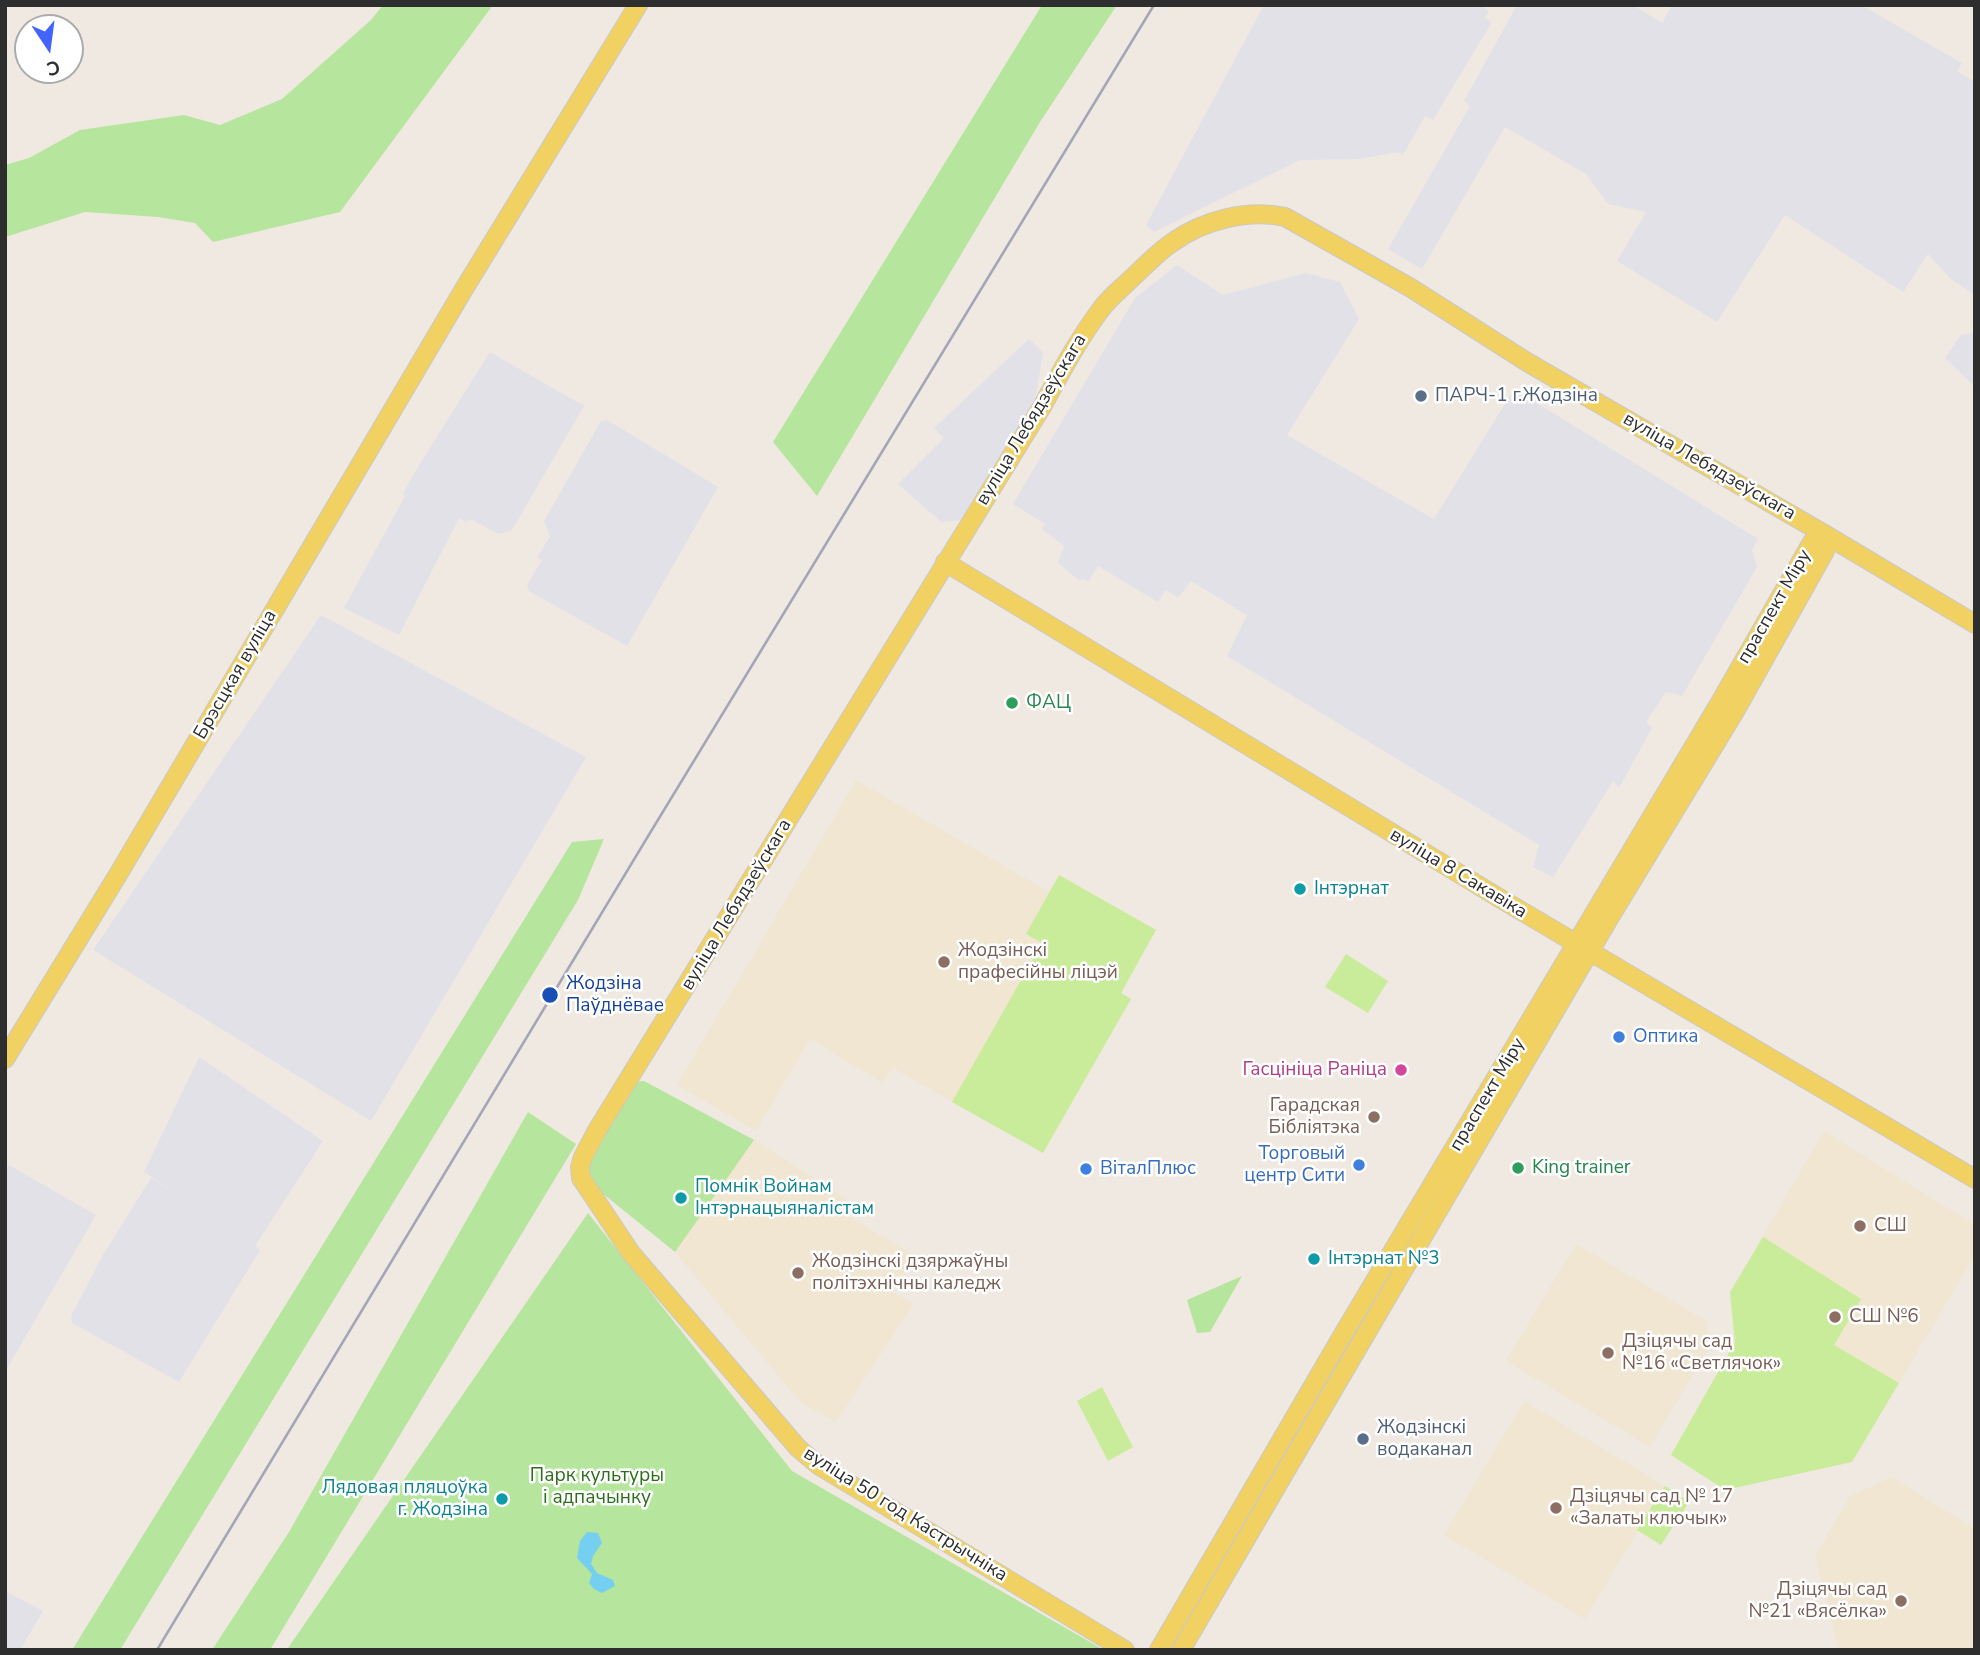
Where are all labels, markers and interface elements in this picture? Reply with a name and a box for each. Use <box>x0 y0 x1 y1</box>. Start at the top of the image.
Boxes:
north arrow <box>14 14 84 84</box>
text: С <box>44 53 62 82</box>
street label: вуліца Лебядзеўскага <box>972 330 1092 510</box>
place label: ПАРЧ-1 г.Жодзіна <box>1435 385 1598 407</box>
marker: ПАРЧ-1 г.Жодзіна <box>1413 388 1429 404</box>
street label: вуліца Лебядзеўскага <box>1619 408 1799 526</box>
street label: праспект Міру <box>1733 546 1817 668</box>
street label: Брэсцкая вуліца <box>190 606 282 744</box>
place label: ФАЦ <box>1026 692 1071 714</box>
marker: ФАЦ <box>1004 695 1020 711</box>
street label: вуліца Лебядзеўскага <box>677 815 797 995</box>
street label: вуліца 8 Сакавіка <box>1385 824 1531 924</box>
place label: Інтэрнат <box>1314 878 1389 900</box>
marker: Інтэрнат <box>1292 881 1308 897</box>
place label: Жодзінскі прафесійны ліцэй <box>958 940 1118 984</box>
marker: Жодзінскі прафесійны ліцэй <box>936 954 952 970</box>
place label: Жодзіна Паўднёвае <box>566 973 664 1017</box>
marker: Жодзіна Паўднёвае <box>540 985 560 1005</box>
place label: Оптика <box>1633 1026 1698 1048</box>
marker: Оптика <box>1611 1029 1627 1045</box>
street label: праспект Міру <box>1445 1034 1531 1156</box>
place label: Гасцініца Раніца <box>1242 1059 1387 1081</box>
marker: Гасцініца Раніца <box>1393 1062 1409 1078</box>
place label: Гарадская Бібліятэка <box>1269 1095 1360 1139</box>
marker: Гарадская Бібліятэка <box>1366 1109 1382 1125</box>
place label: Торговый центр Сити <box>1244 1143 1345 1187</box>
marker: Торговый центр Сити <box>1351 1157 1367 1173</box>
place label: King trainer <box>1532 1157 1631 1179</box>
place label: ВіталПлюс <box>1100 1158 1196 1180</box>
marker: King trainer <box>1510 1160 1526 1176</box>
marker: ВіталПлюс <box>1078 1161 1094 1177</box>
place label: Помнік Войнам Інтэрнацыяналістам <box>695 1176 874 1220</box>
marker: Помнік Войнам Інтэрнацыяналістам <box>673 1190 689 1206</box>
place label: СШ <box>1874 1215 1907 1237</box>
marker: СШ <box>1852 1218 1868 1234</box>
place label: Інтэрнат №3 <box>1328 1248 1440 1270</box>
place label: Жодзінскі дзяржаўны політэхнічны каледж <box>812 1251 1008 1295</box>
marker: Інтэрнат №3 <box>1306 1251 1322 1267</box>
marker: Жодзінскі дзяржаўны політэхнічны каледж <box>790 1265 806 1281</box>
place label: СШ №6 <box>1849 1306 1919 1328</box>
marker: СШ №6 <box>1827 1309 1843 1325</box>
place label: Дзіцячы сад №16 «Светлячок» <box>1622 1331 1781 1375</box>
marker: Дзіцячы сад №16 «Светлячок» <box>1600 1345 1616 1361</box>
place label: Жодзінскі водаканал <box>1377 1417 1472 1461</box>
marker: Жодзінскі водаканал <box>1355 1431 1371 1447</box>
street label: вуліца 50 год Кастрычніка <box>799 1443 1011 1587</box>
park label: Парк культуры і адпачынку <box>530 1465 664 1509</box>
place label: Лядовая пляцоўка г. Жодзіна <box>321 1477 488 1521</box>
place label: Дзіцячы сад № 17 «Залаты ключык» <box>1570 1486 1733 1530</box>
marker: Лядовая пляцоўка г. Жодзіна <box>494 1491 510 1507</box>
marker: Дзіцячы сад № 17 «Залаты ключык» <box>1548 1500 1564 1516</box>
place label: Дзіцячы сад №21 «Вясёлка» <box>1749 1579 1887 1623</box>
marker: Дзіцячы сад №21 «Вясёлка» <box>1893 1593 1909 1609</box>

